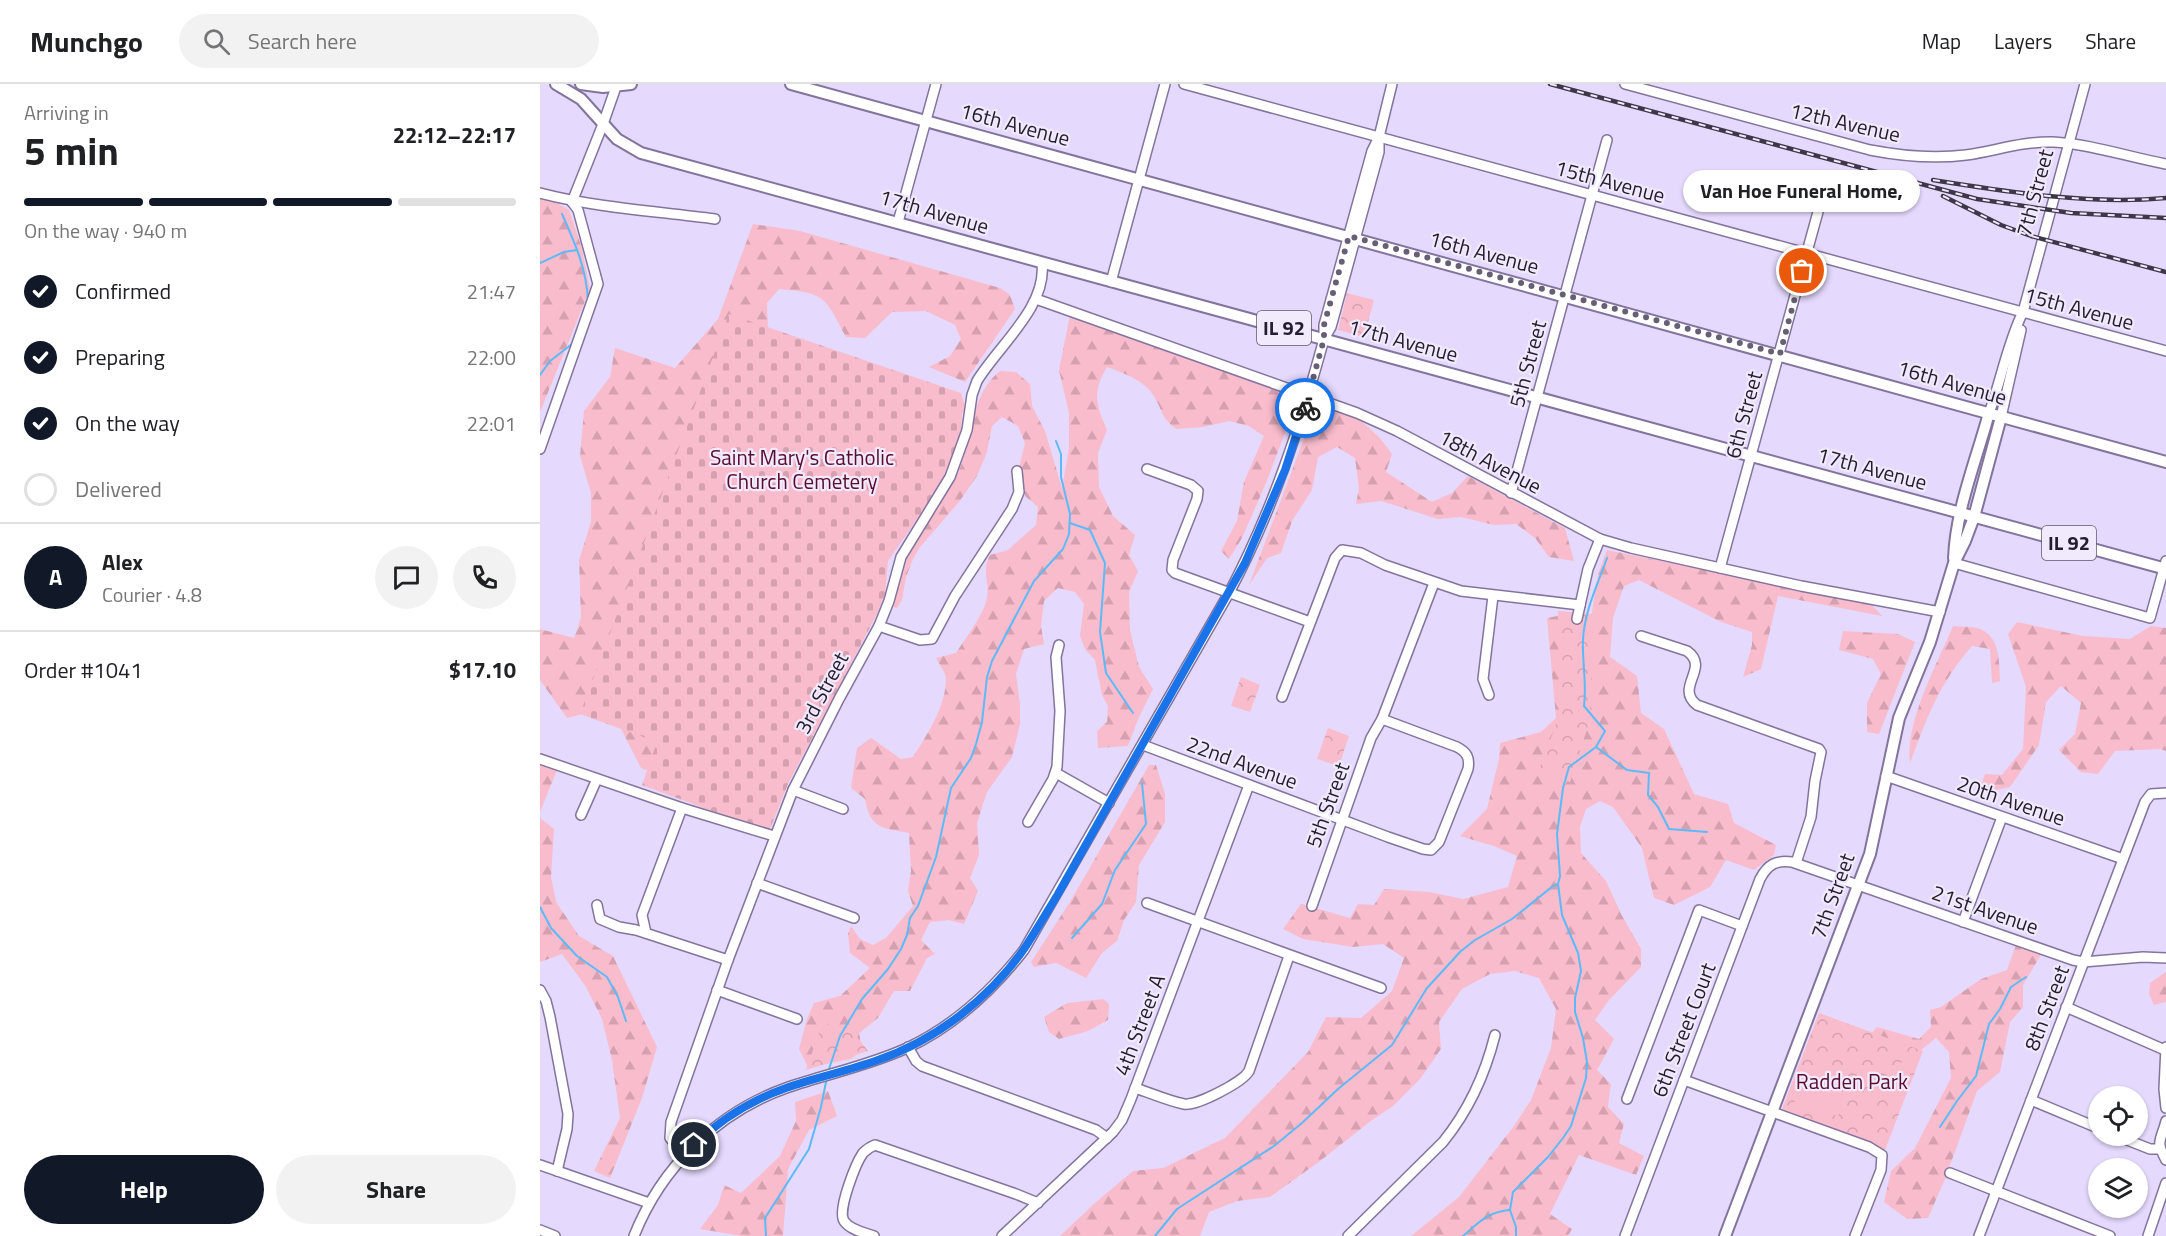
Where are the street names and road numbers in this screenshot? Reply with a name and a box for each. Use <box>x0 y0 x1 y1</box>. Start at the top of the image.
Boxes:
street label: 16th Avenue <box>957 94 1074 154</box>
street label: 12th Avenue <box>1787 94 1904 150</box>
street label: 7th Street <box>2007 145 2061 240</box>
street label: 15th Avenue <box>1552 151 1669 211</box>
street label: 17th Avenue <box>876 180 993 242</box>
street label: 16th Avenue <box>1426 222 1543 282</box>
street label: 15th Avenue <box>2021 278 2138 338</box>
street label: 17th Avenue <box>1345 310 1462 370</box>
road number: IL 92 <box>1257 311 1311 345</box>
street label: 5th Street <box>1500 316 1554 411</box>
street label: 16th Avenue <box>1894 351 2011 413</box>
street label: 6th Street <box>1716 367 1770 462</box>
street label: 18th Avenue <box>1433 421 1548 502</box>
street label: 17th Avenue <box>1814 438 1931 498</box>
road number: IL 92 <box>2042 526 2096 560</box>
street label: 3rd Street <box>786 645 856 739</box>
street label: 22nd Avenue <box>1182 727 1302 797</box>
street label: 5th Street <box>1297 757 1358 852</box>
street label: 20th Avenue <box>1953 767 2070 833</box>
street label: 7th Street <box>1802 848 1863 943</box>
street label: 21st Avenue <box>1928 876 2043 942</box>
street label: 6th Street Court <box>1643 957 1724 1102</box>
street label: 8th Street <box>2015 960 2077 1055</box>
street label: 4th Street A <box>1105 969 1173 1080</box>

